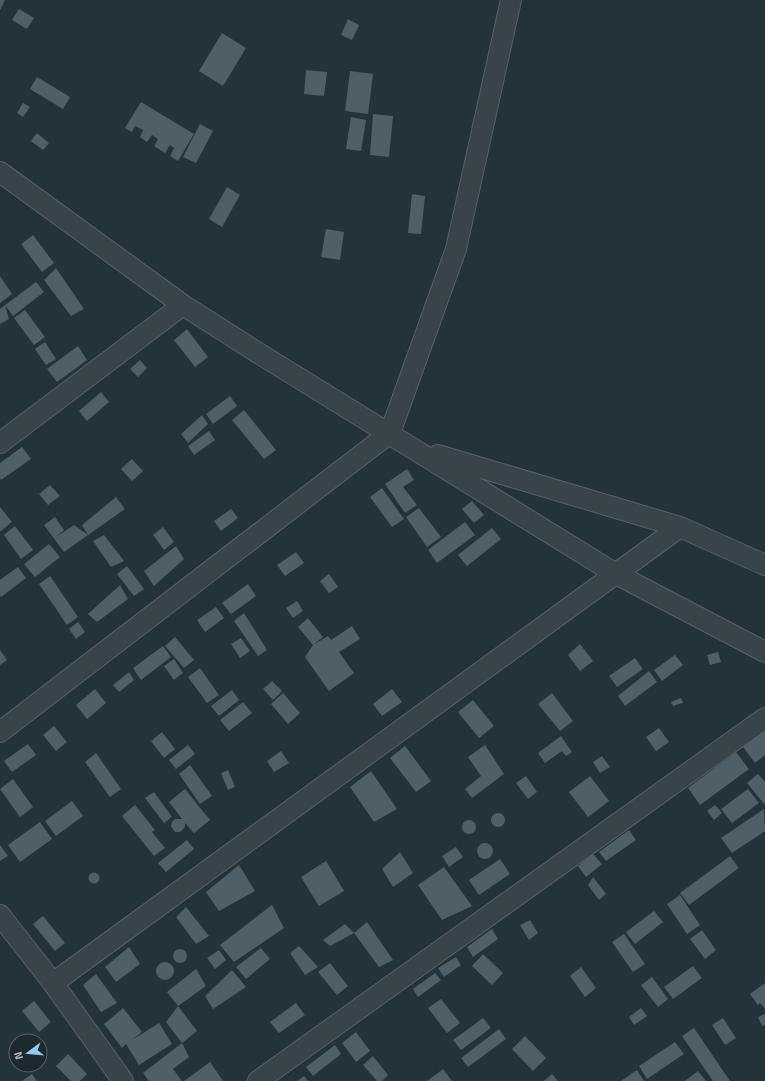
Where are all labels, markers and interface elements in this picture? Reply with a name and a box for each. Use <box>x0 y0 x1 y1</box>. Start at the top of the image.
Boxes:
north arrow <box>8 1033 48 1073</box>
text: N <box>10 1050 27 1062</box>

